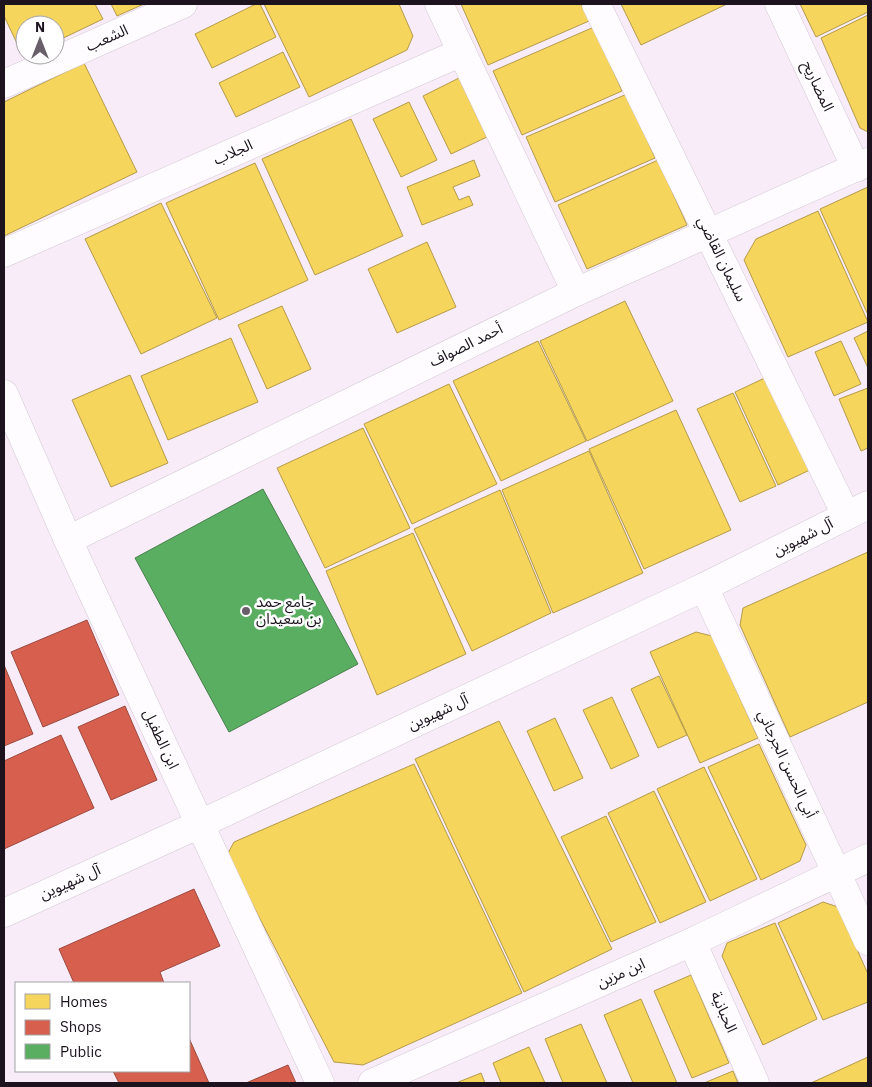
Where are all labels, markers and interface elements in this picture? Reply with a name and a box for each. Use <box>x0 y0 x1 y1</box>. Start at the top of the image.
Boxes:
north arrow <box>15 15 65 65</box>
text: N <box>35 18 45 36</box>
street label: الشعب <box>83 20 131 55</box>
street label: المضاريح <box>796 57 838 116</box>
street label: الجلاب <box>210 135 255 169</box>
street label: سليمان القاضي <box>691 213 751 306</box>
street label: أحمد الصواف <box>426 318 506 371</box>
street label: آل شهيوين <box>770 513 837 560</box>
place label: جامع حمد بن سعيدان <box>256 592 322 628</box>
marker: جامع حمد بن سعيدان <box>240 605 252 617</box>
street label: آل شهيوين <box>404 689 472 734</box>
street label: ابن الطفيل <box>139 706 184 772</box>
street label: أبي الحسن الجرجاني <box>752 707 821 822</box>
street label: آل شهيوين <box>36 859 104 903</box>
street label: ابن مزين <box>594 954 648 992</box>
legend <box>15 982 190 1072</box>
street label: الحبانية <box>707 988 742 1036</box>
text: Homes <box>60 992 108 1011</box>
text: Shops <box>60 1017 102 1036</box>
text: Public <box>60 1042 102 1061</box>

